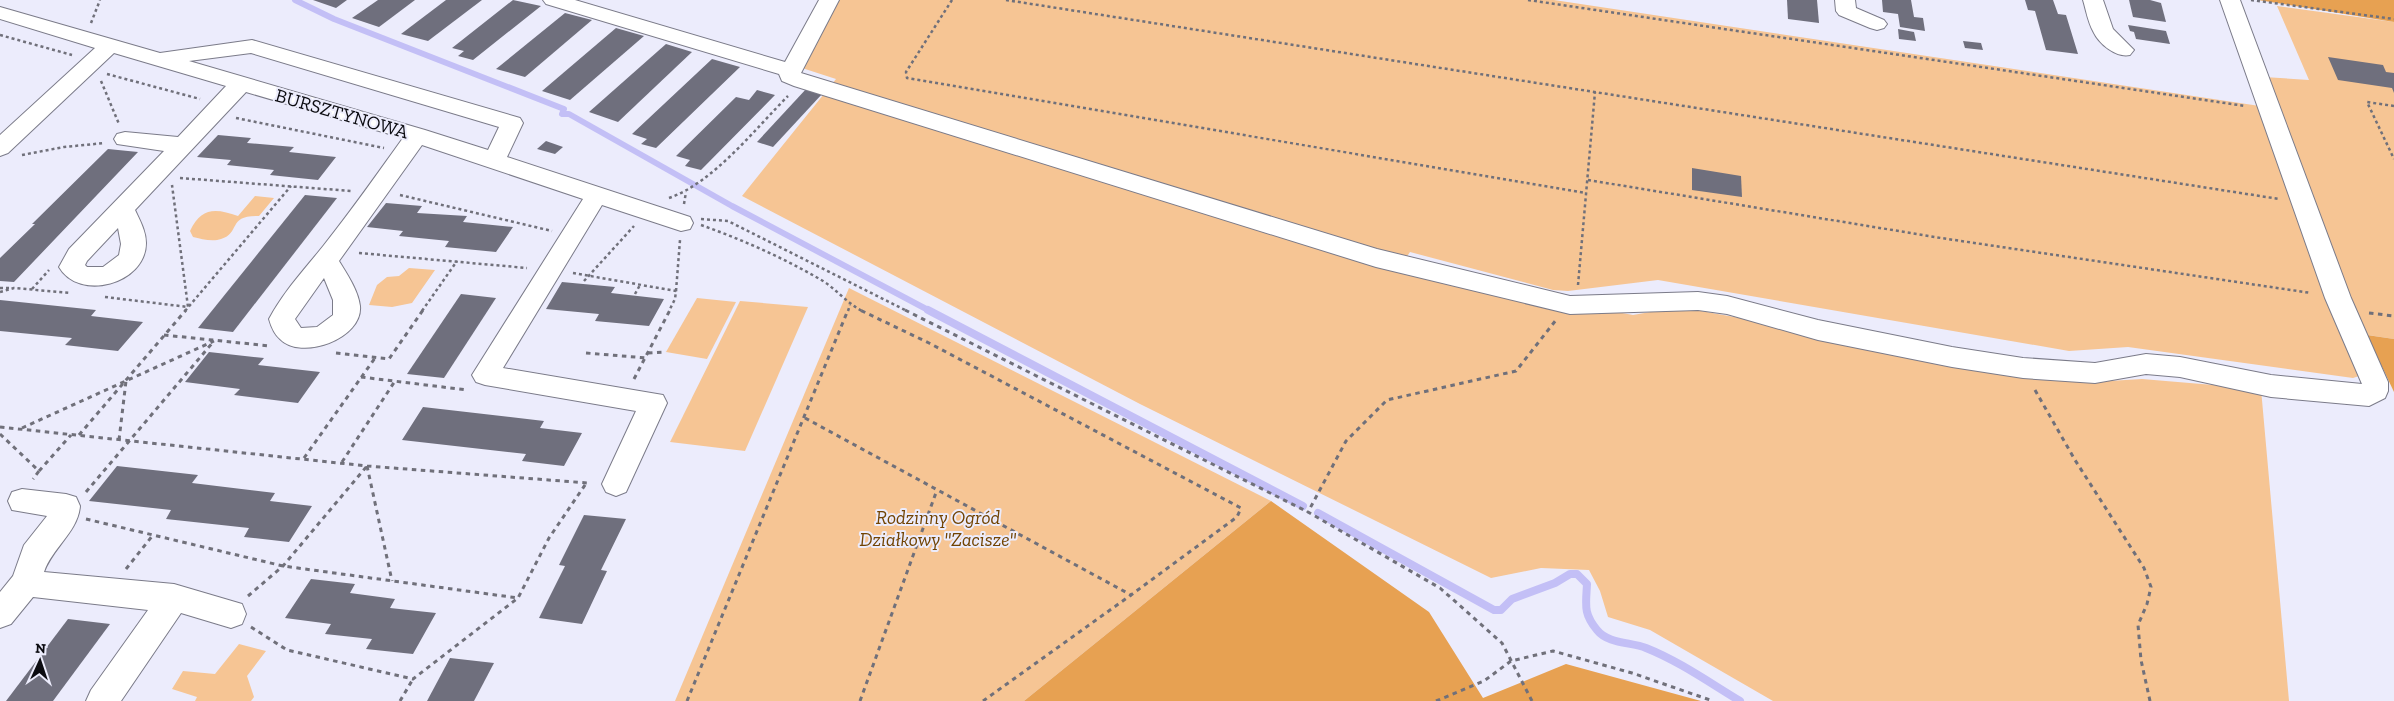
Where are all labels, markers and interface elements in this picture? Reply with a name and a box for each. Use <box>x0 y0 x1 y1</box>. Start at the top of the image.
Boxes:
street label: BURSZTYNOWA <box>273 83 412 144</box>
park label: Rodzinny Ogród Działkowy "Zacisze" <box>860 506 1016 551</box>
north arrow <box>15 636 65 686</box>
text: N <box>35 640 47 657</box>

